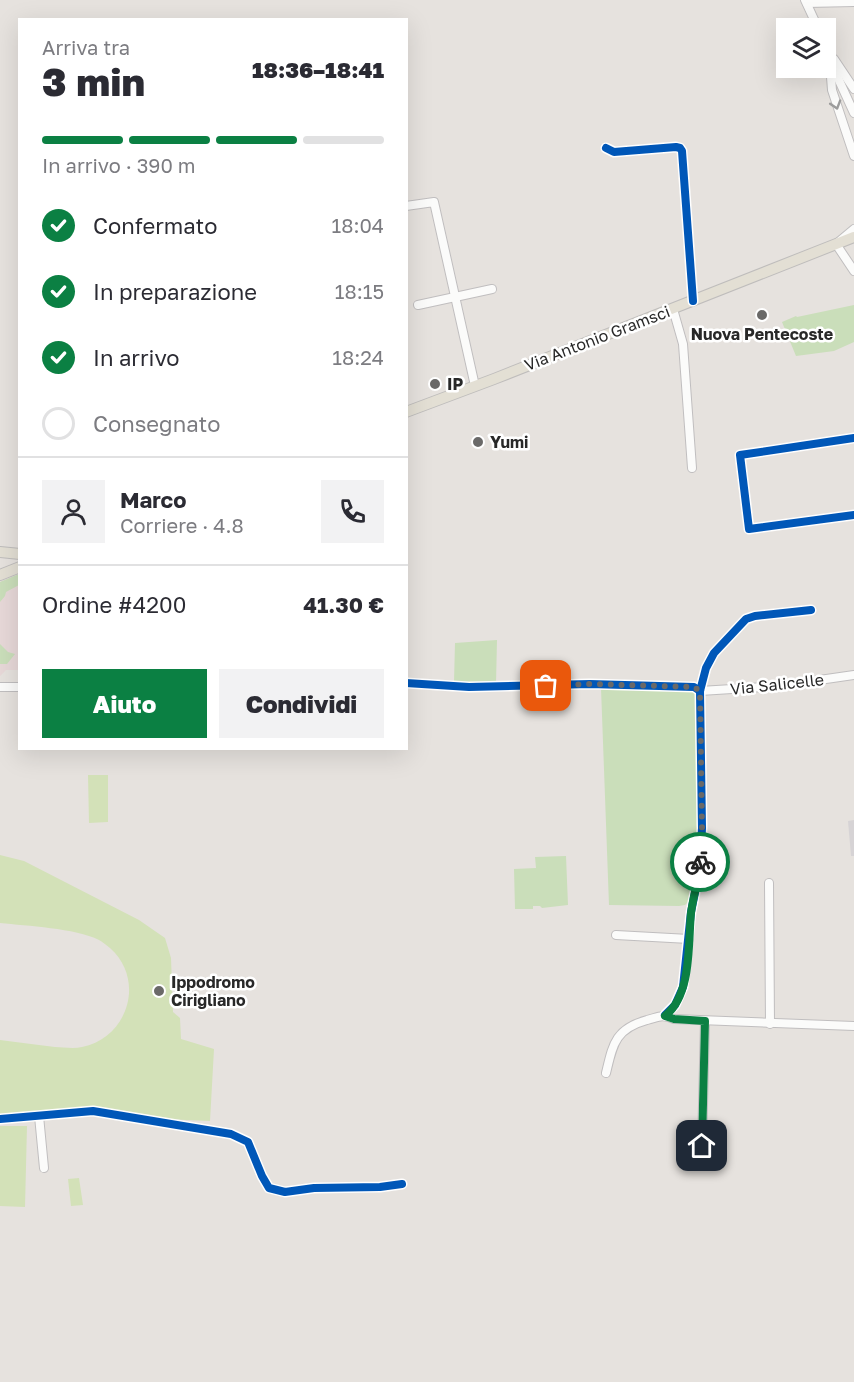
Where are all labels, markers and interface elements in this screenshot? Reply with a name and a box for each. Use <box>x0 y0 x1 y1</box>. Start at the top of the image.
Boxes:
map controls <box>776 18 836 78</box>
button: layers <box>776 18 836 78</box>
text: Arriva tra <box>42 35 130 59</box>
text: 18:36–18:41 <box>252 56 384 83</box>
text: 3 min <box>42 58 145 105</box>
one-way arrow <box>829 99 842 110</box>
text: In arrivo · 390 m <box>42 153 196 177</box>
icon: check <box>42 209 75 242</box>
text: Confermato <box>93 212 218 239</box>
text: 18:04 <box>332 213 384 237</box>
icon: check <box>42 275 75 308</box>
text: In preparazione <box>93 278 257 305</box>
text: 18:15 <box>335 279 384 303</box>
street label: Via Antonio Gramsci <box>521 301 673 375</box>
marker: Nuova Pentecoste <box>755 308 769 322</box>
place label: Nuova Pentecoste <box>691 324 833 344</box>
icon: check <box>42 341 75 374</box>
text: In arrivo <box>93 344 180 371</box>
text: 18:24 <box>332 345 384 369</box>
place label: IP <box>447 374 463 394</box>
marker: IP <box>428 377 442 391</box>
text: Consegnato <box>93 410 220 437</box>
place label: Yumi <box>490 432 528 452</box>
marker: Yumi <box>471 435 485 449</box>
button: person <box>42 480 105 543</box>
button: phone <box>321 480 384 543</box>
text: Marco <box>120 486 186 513</box>
text: Corriere · 4.8 <box>120 513 244 537</box>
text: Ordine #4200 <box>42 591 186 618</box>
text: 41.30 € <box>303 591 384 618</box>
pin <box>520 660 571 711</box>
button: Aiuto <box>42 669 207 738</box>
button: Condividi <box>219 669 384 738</box>
icon: bag <box>529 669 562 702</box>
street label: Via Salicelle <box>729 669 825 699</box>
courier <box>670 832 730 892</box>
icon: bike <box>684 846 717 879</box>
place label: Ippodromo Cirigliano <box>171 972 255 1010</box>
marker: Ippodromo Cirigliano <box>152 984 166 998</box>
pin <box>676 1120 727 1171</box>
icon: home <box>685 1129 718 1162</box>

